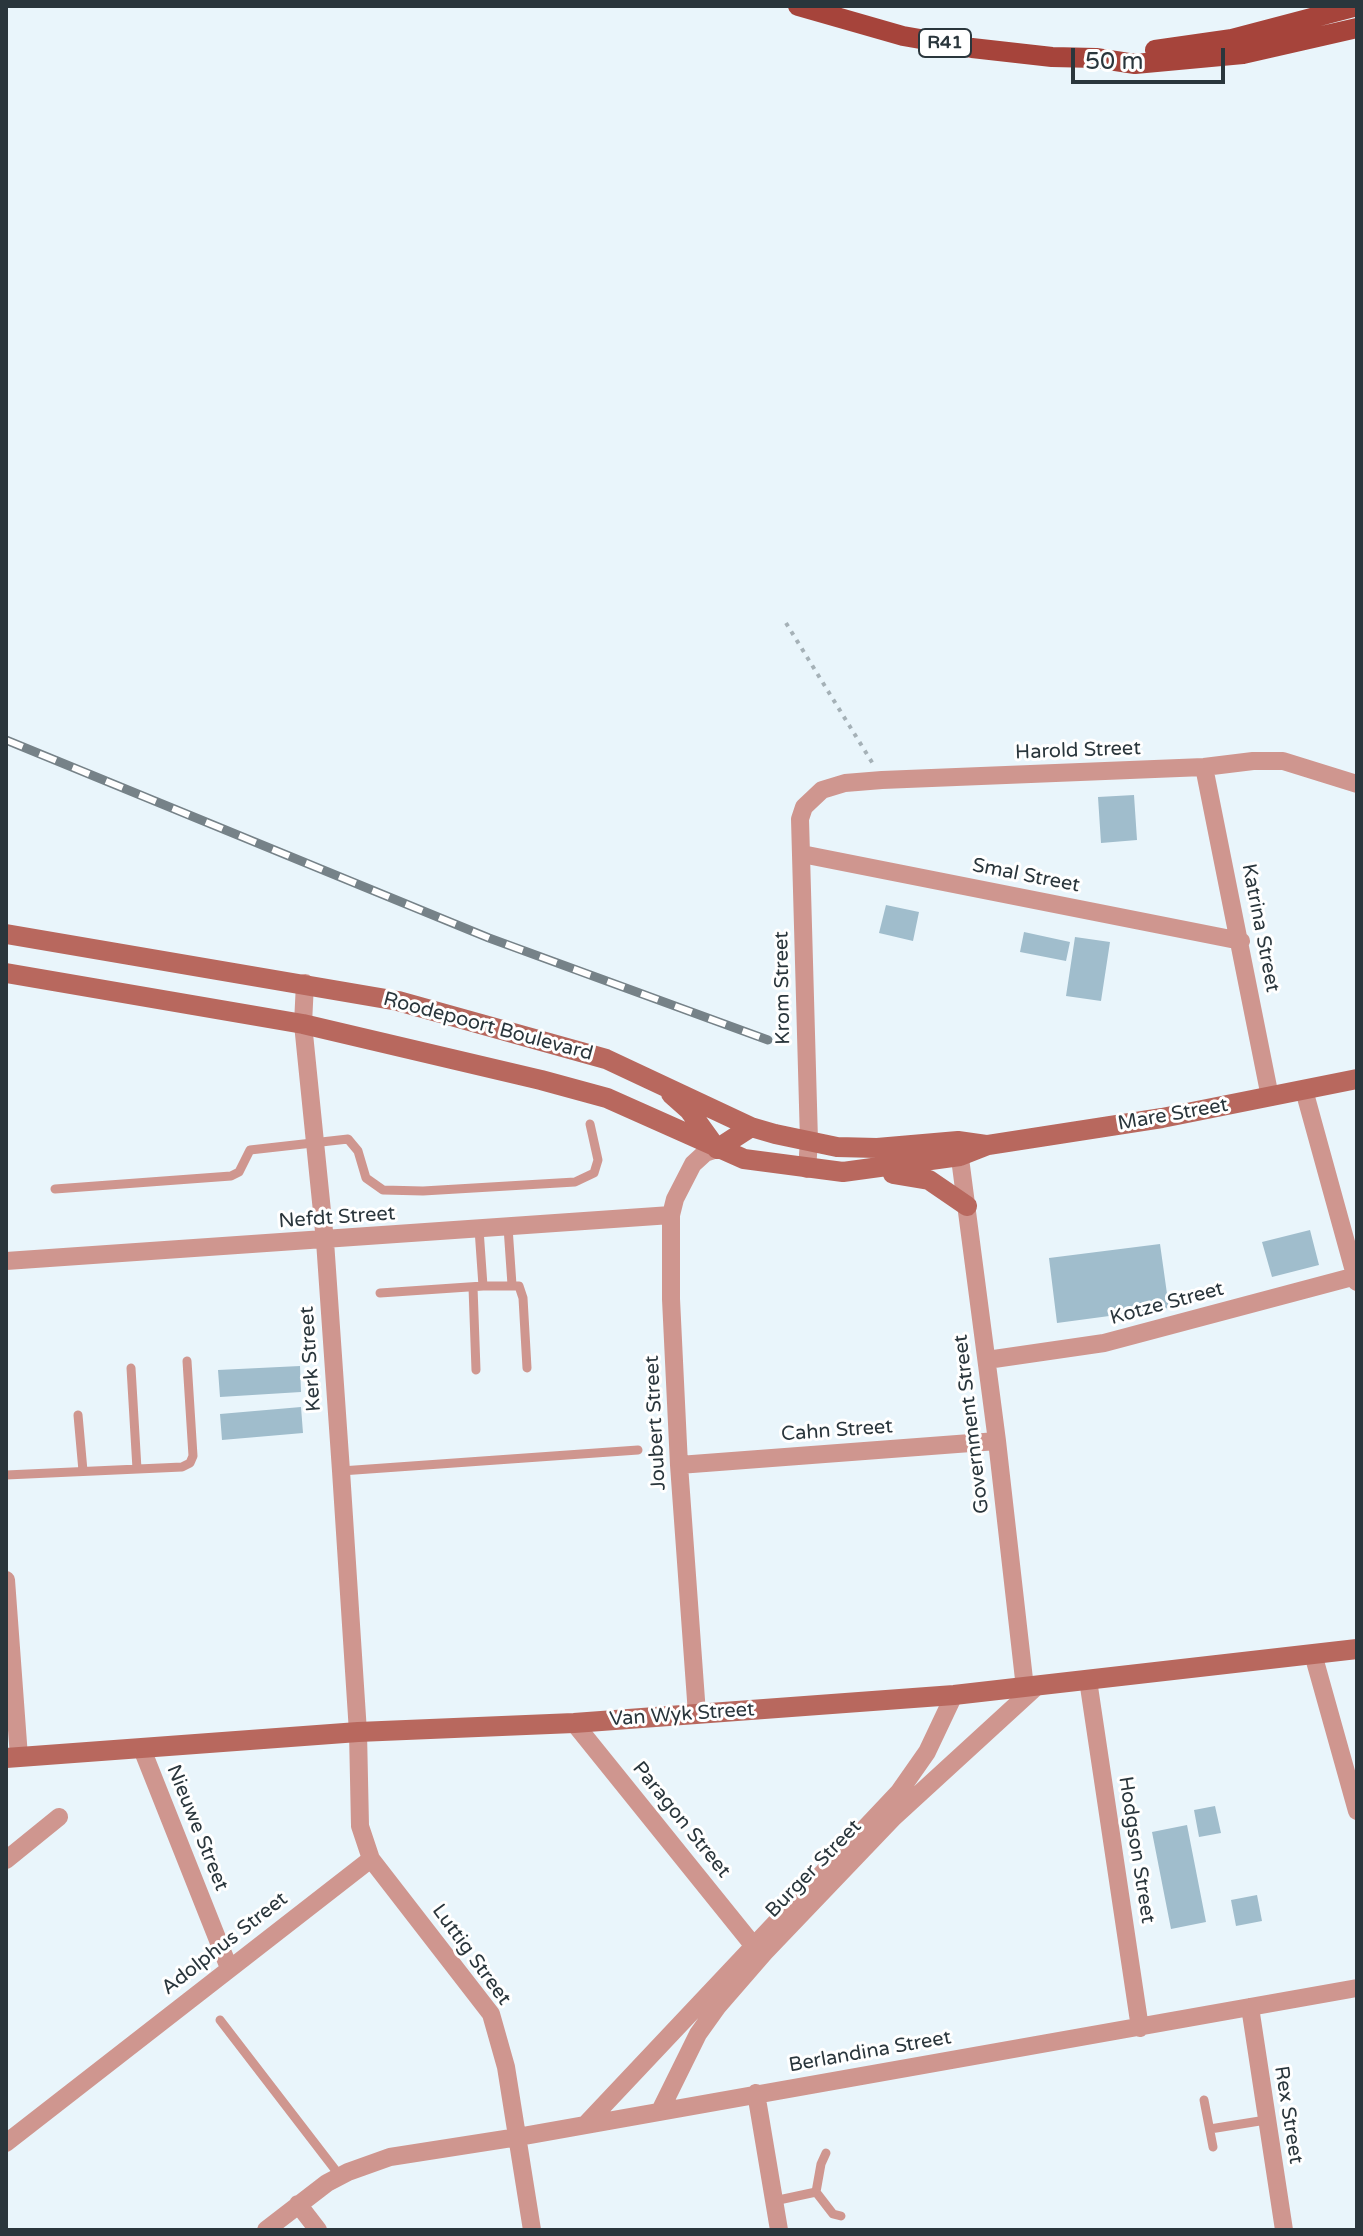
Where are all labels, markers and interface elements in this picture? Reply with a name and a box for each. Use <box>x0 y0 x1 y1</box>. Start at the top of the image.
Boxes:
road number: R41 <box>919 29 971 57</box>
scale bar <box>1075 32 1229 82</box>
text: 50 m <box>1085 47 1143 76</box>
street label: Harold Street <box>1015 737 1141 765</box>
street label: Smal Street <box>970 854 1082 898</box>
street label: Katrina Street <box>1236 862 1284 994</box>
street label: Krom Street <box>770 931 796 1045</box>
street label: Roodepoort Boulevard <box>381 987 595 1067</box>
street label: Mare Street <box>1116 1093 1230 1137</box>
street label: Nefdt Street <box>278 1202 396 1234</box>
street label: Kotze Street <box>1108 1277 1226 1331</box>
street label: Kerk Street <box>295 1305 327 1413</box>
street label: Government Street <box>949 1333 995 1515</box>
street label: Joubert Street <box>640 1355 672 1491</box>
street label: Cahn Street <box>780 1415 894 1447</box>
street label: Van Wyk Street <box>609 1698 755 1732</box>
street label: Paragon Street <box>627 1757 735 1883</box>
street label: Nieuwe Street <box>161 1762 233 1894</box>
street label: Hodgson Street <box>1113 1775 1159 1925</box>
street label: Burger Street <box>761 1815 867 1923</box>
street label: Adolphus Street <box>157 1887 293 2001</box>
street label: Luttig Street <box>426 1900 516 2010</box>
street label: Berlandina Street <box>787 2026 953 2078</box>
street label: Rex Street <box>1268 2064 1308 2166</box>

